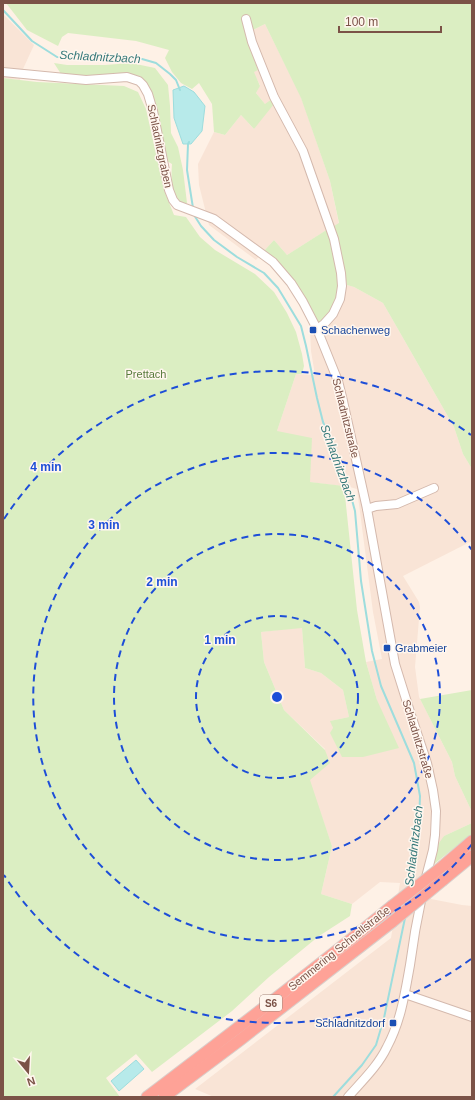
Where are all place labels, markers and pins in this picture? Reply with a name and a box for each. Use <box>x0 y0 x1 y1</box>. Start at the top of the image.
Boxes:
place label: Schachenweg <box>321 324 390 336</box>
marker: Schachenweg <box>308 325 318 335</box>
place label: Grabmeier <box>395 642 447 654</box>
marker: Grabmeier <box>382 643 392 653</box>
centre of rings <box>270 690 284 704</box>
place label: Schladnitzdorf <box>315 1017 386 1029</box>
marker: Schladnitzdorf <box>388 1018 398 1028</box>

